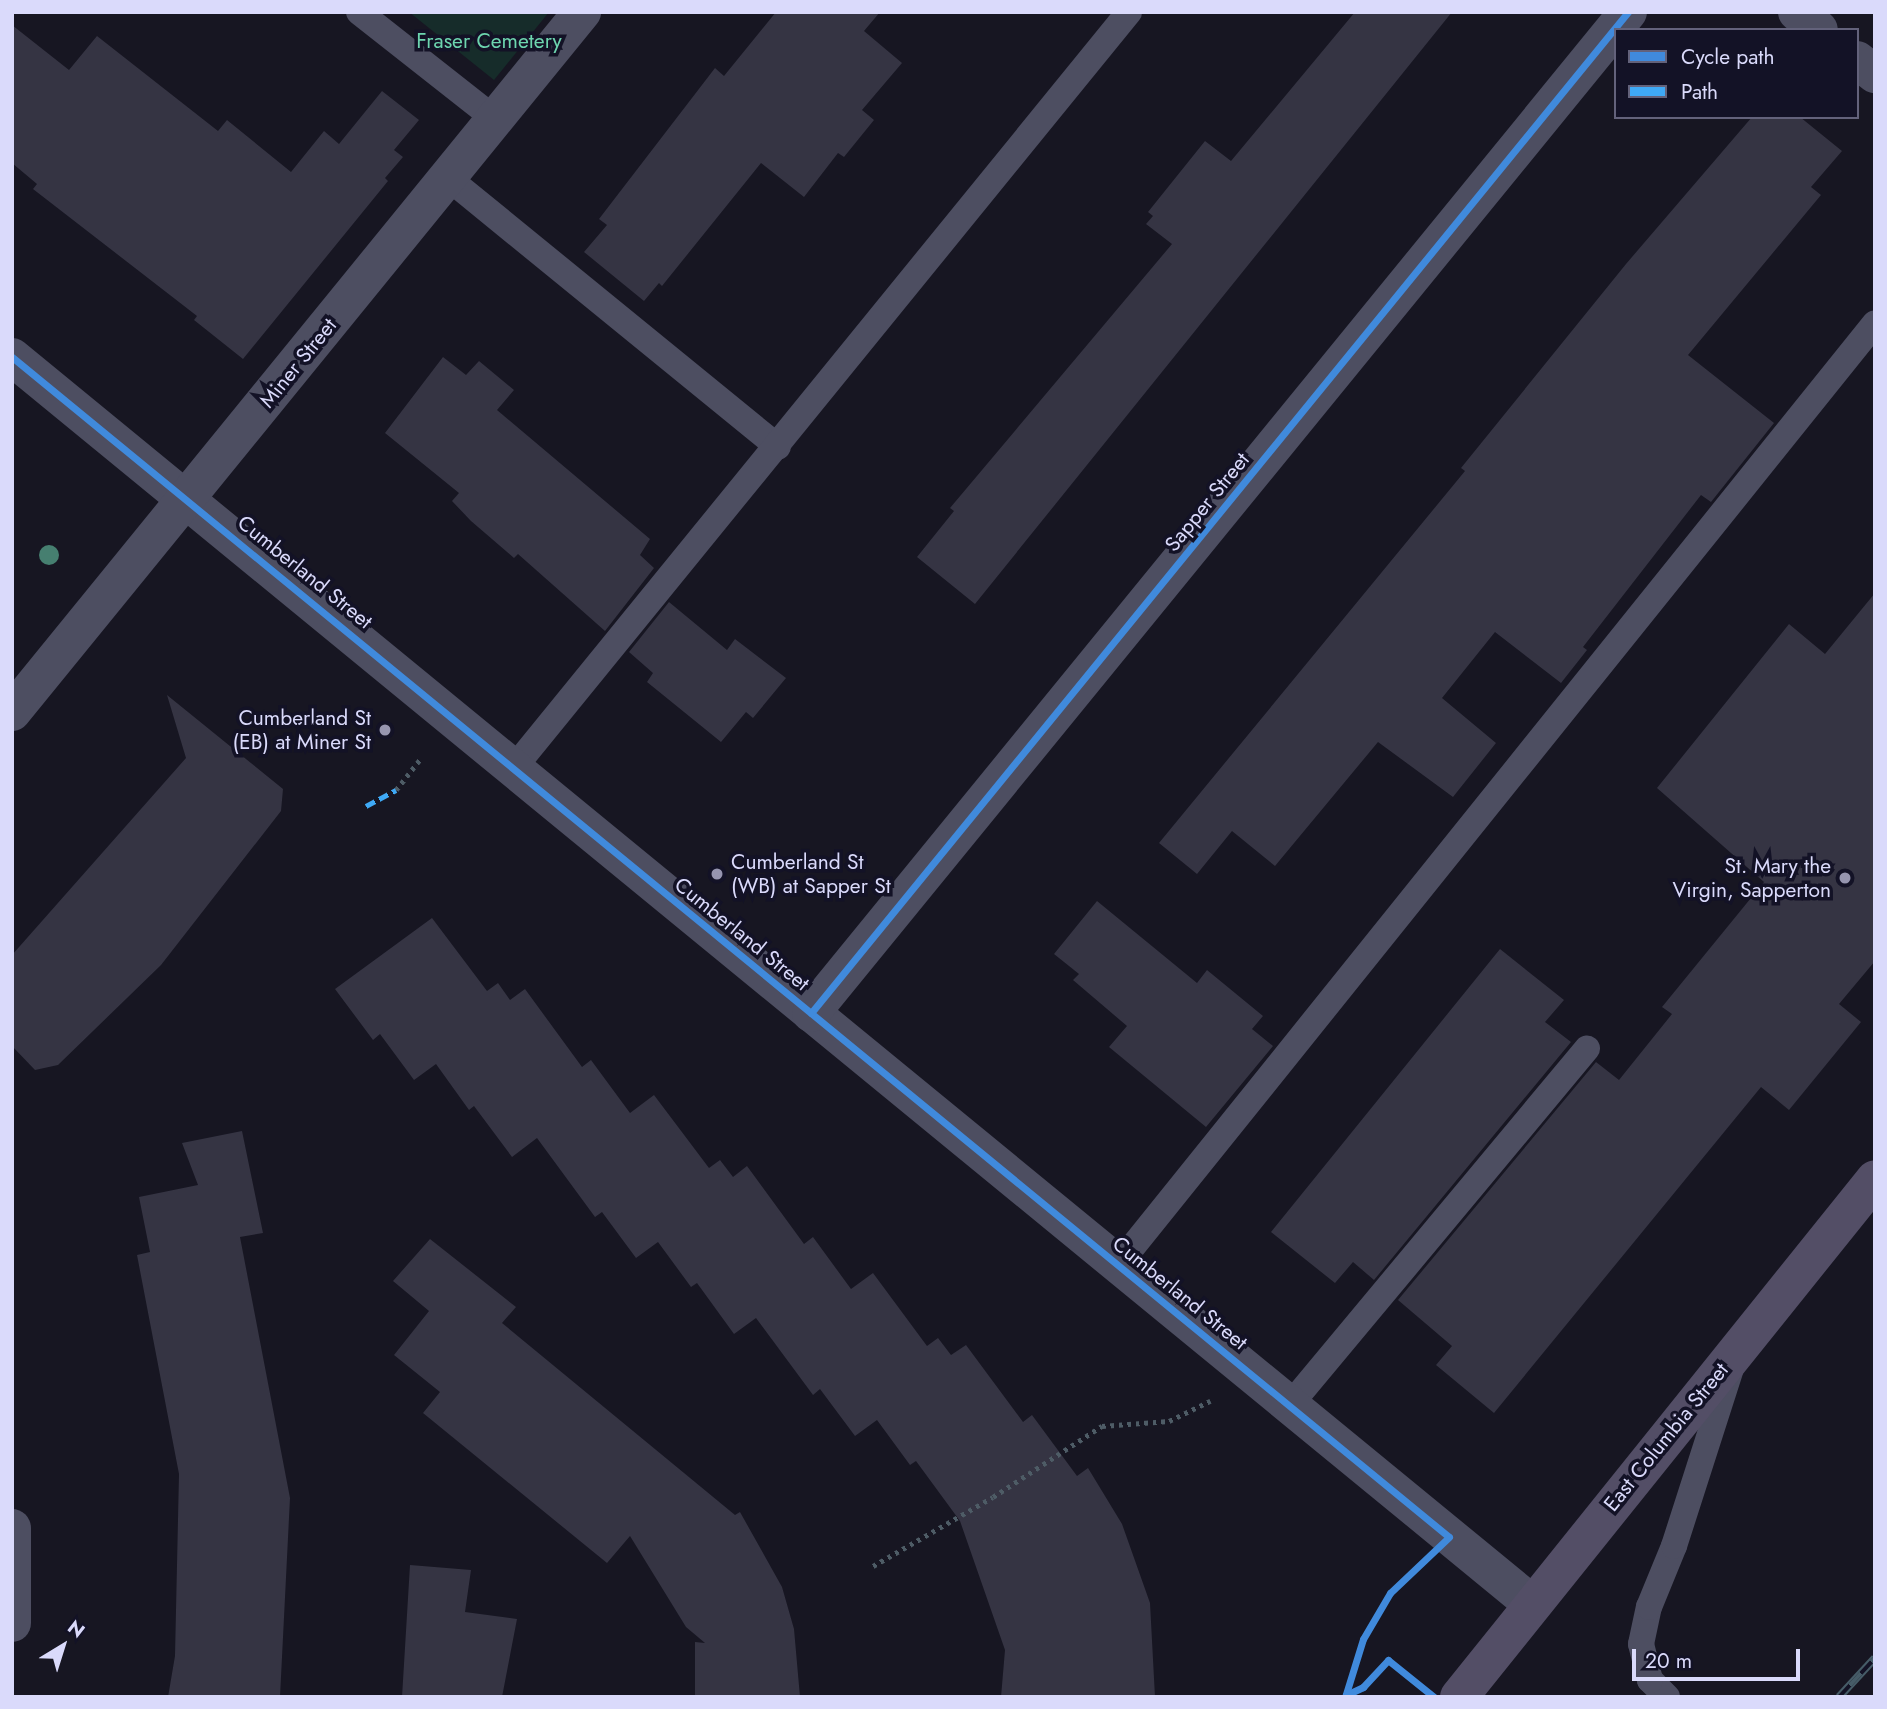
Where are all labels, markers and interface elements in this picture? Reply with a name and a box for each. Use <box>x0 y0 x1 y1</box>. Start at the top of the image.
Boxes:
park label: Fraser Cemetery <box>416 28 562 54</box>
legend <box>1614 28 1859 119</box>
text: Cycle path <box>1681 42 1774 72</box>
text: Path <box>1681 77 1718 107</box>
street label: Miner Street <box>254 313 342 413</box>
street label: Sapper Street <box>1159 447 1255 557</box>
street label: Cumberland Street <box>233 510 377 634</box>
place label: Cumberland St (EB) at Miner St <box>233 705 371 755</box>
marker: Cumberland St (EB) at Miner St <box>377 722 393 738</box>
place label: Cumberland St (WB) at Sapper St <box>731 849 891 899</box>
place label: St. Mary the Virgin, Sapperton <box>1672 853 1831 903</box>
marker: Cumberland St (WB) at Sapper St <box>709 866 725 882</box>
marker: St. Mary the Virgin, Sapperton <box>1837 870 1853 886</box>
street label: Cumberland Street <box>670 872 814 996</box>
street label: Cumberland Street <box>1108 1231 1252 1355</box>
street label: East Columbia Street <box>1598 1358 1734 1516</box>
north arrow <box>28 1611 98 1681</box>
text: N <box>62 1614 90 1644</box>
scale bar <box>1635 1636 1803 1680</box>
text: 20 m <box>1645 1646 1692 1676</box>

